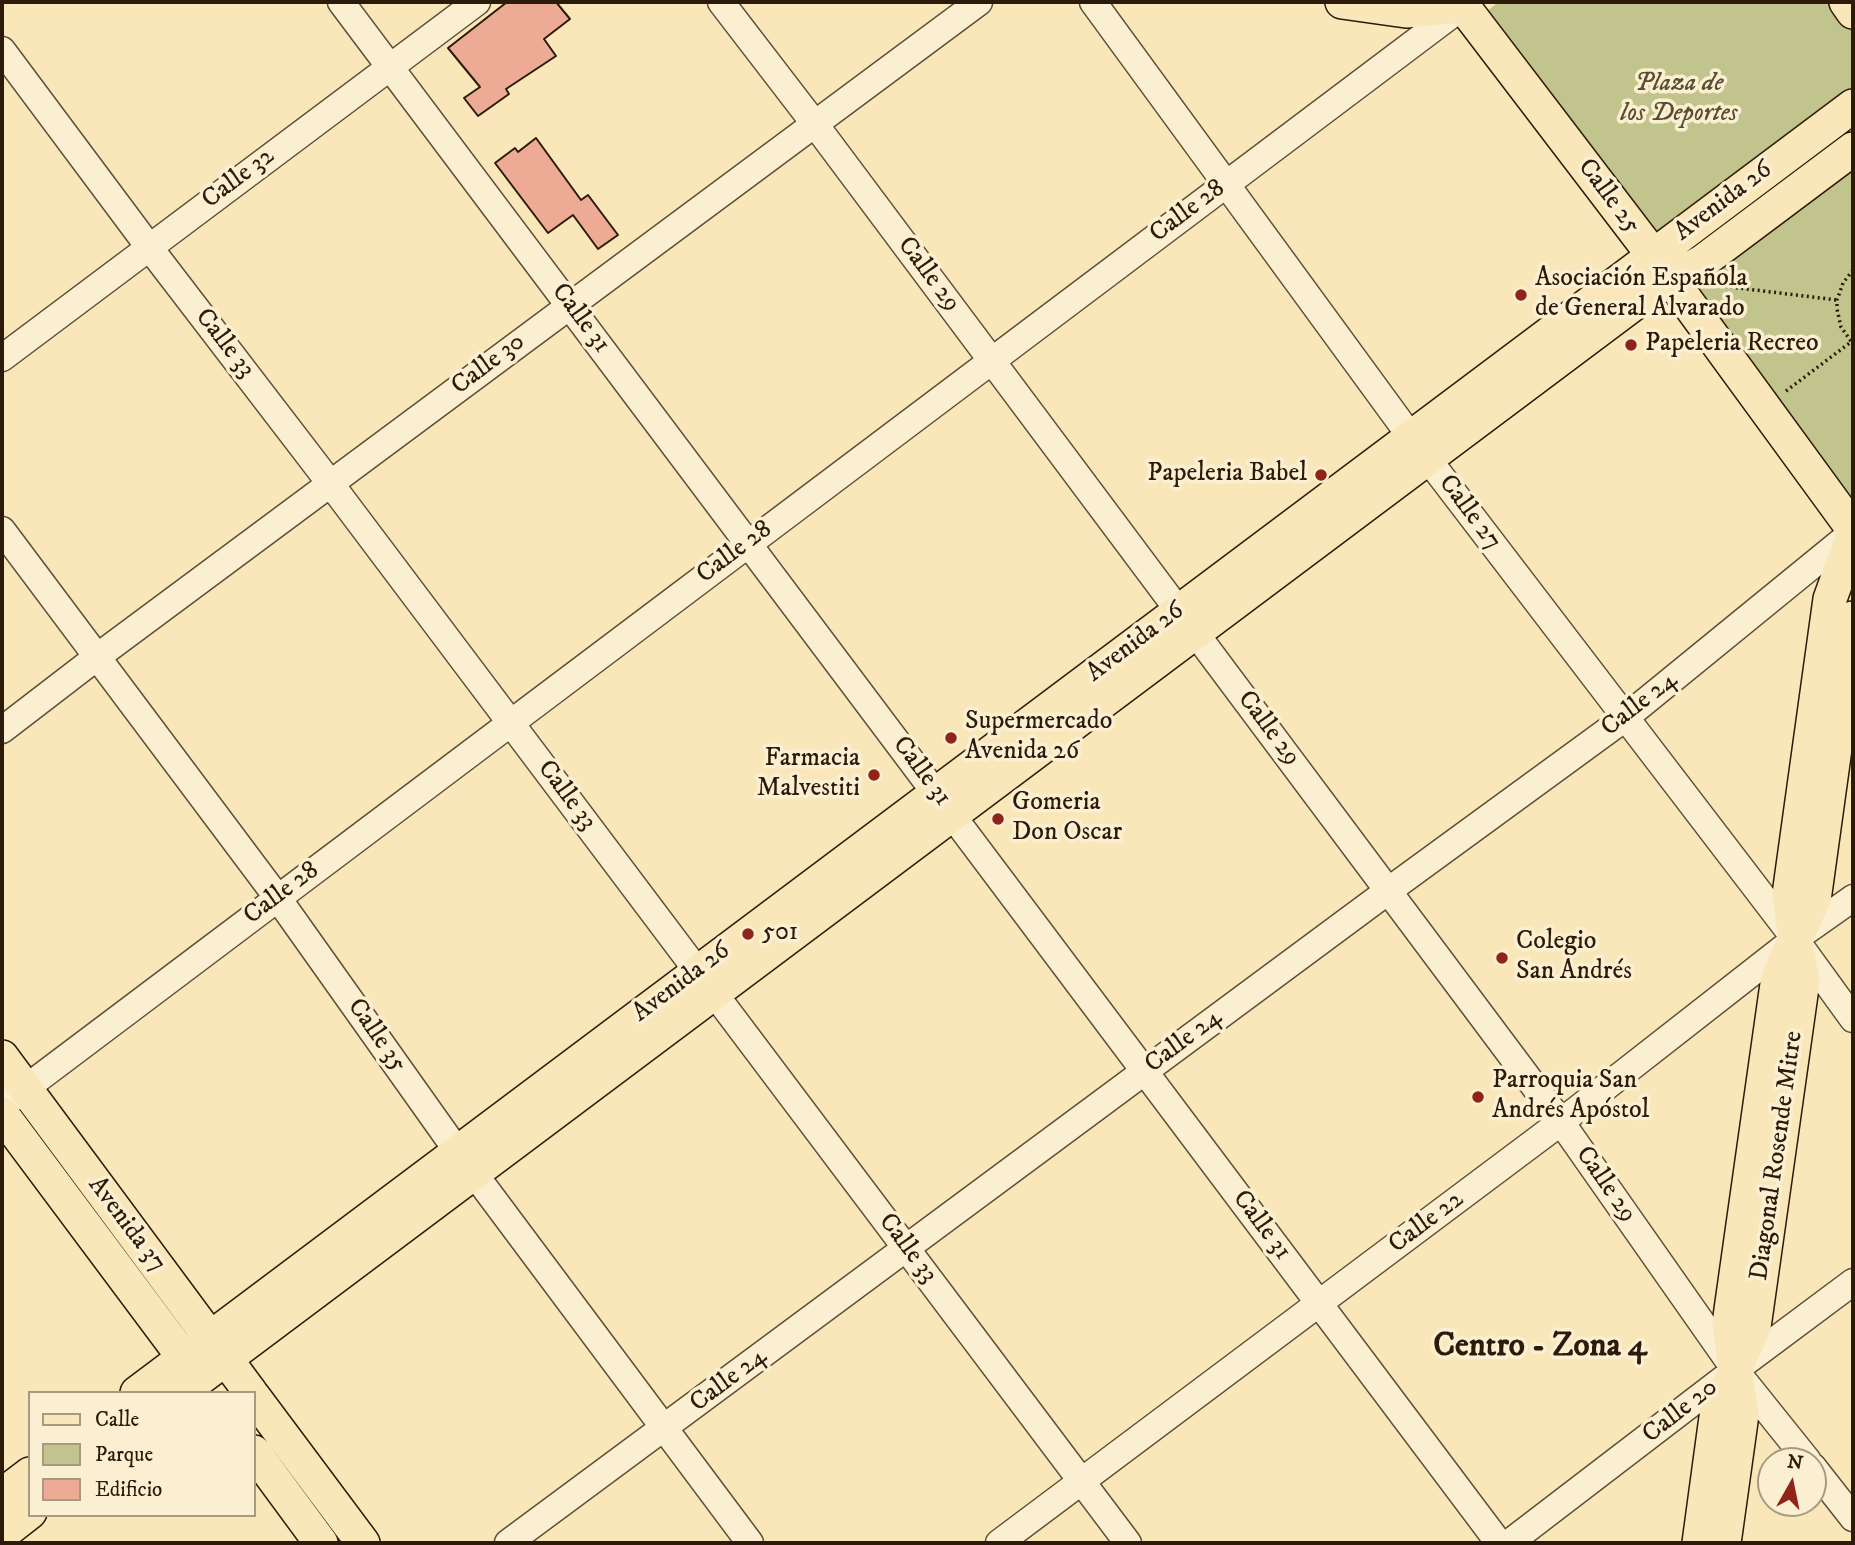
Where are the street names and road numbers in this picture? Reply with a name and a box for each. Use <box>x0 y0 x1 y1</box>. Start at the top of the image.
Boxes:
street label: Calle 32 <box>197 142 281 216</box>
street label: Calle 25 <box>1570 153 1646 241</box>
street label: Avenida 26 <box>1669 155 1779 249</box>
street label: Calle 28 <box>1144 174 1232 250</box>
street label: Calle 29 <box>890 231 966 319</box>
street label: Calle 31 <box>544 278 616 360</box>
street label: Calle 33 <box>187 303 261 385</box>
street label: Calle 30 <box>446 327 532 403</box>
street label: Calle 27 <box>1431 469 1507 557</box>
street label: Calle 28 <box>691 515 779 591</box>
street label: Avenida 26 <box>1081 596 1191 690</box>
street label: Calle 24 <box>1596 666 1684 744</box>
street label: Calle 29 <box>1230 685 1306 773</box>
street label: Calle 31 <box>885 731 957 813</box>
street label: Calle 33 <box>530 755 602 837</box>
street label: Calle 28 <box>238 856 326 932</box>
street label: Avenida 26 <box>627 936 737 1030</box>
street label: Calle 35 <box>339 993 413 1079</box>
street label: Calle 24 <box>1139 1003 1229 1081</box>
street label: Diagonal Rosende Mitre <box>1745 1029 1811 1283</box>
street label: Calle 29 <box>1568 1141 1642 1229</box>
street label: Avenida 37 <box>80 1171 172 1279</box>
street label: Calle 31 <box>1225 1185 1297 1267</box>
street label: Calle 22 <box>1383 1185 1471 1261</box>
street label: Calle 33 <box>871 1208 943 1290</box>
street label: Calle 24 <box>684 1342 774 1420</box>
street label: Calle 20 <box>1637 1373 1725 1451</box>

